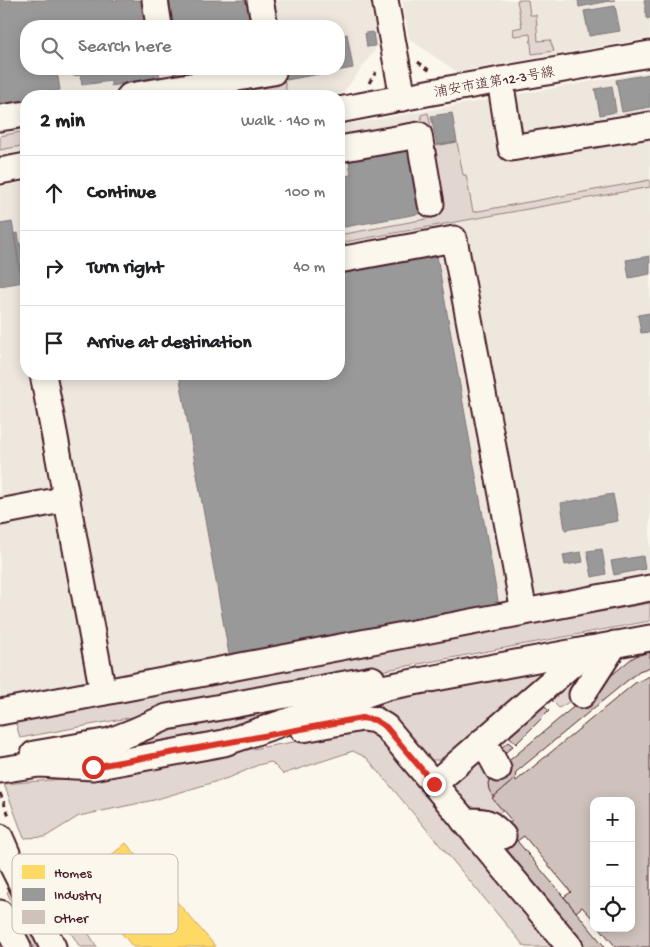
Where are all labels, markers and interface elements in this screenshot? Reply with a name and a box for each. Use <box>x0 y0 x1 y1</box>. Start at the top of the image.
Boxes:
search box <box>20 20 345 75</box>
icon: search <box>38 34 66 62</box>
text: Search here <box>78 36 172 59</box>
street label: 浦安市道第12-3号線 <box>433 64 556 102</box>
text: 2 min <box>40 110 85 135</box>
text: Walk · 140 m <box>241 113 325 132</box>
icon: ahead <box>40 179 68 207</box>
text: Continue <box>87 182 156 205</box>
text: 100 m <box>285 184 325 203</box>
icon: right <box>40 254 68 282</box>
text: Turn right <box>87 257 163 280</box>
text: 40 m <box>293 259 325 278</box>
icon: arrive <box>40 329 68 357</box>
text: Arrive at destination <box>87 332 251 355</box>
route start <box>82 756 105 779</box>
route end <box>423 773 446 796</box>
map controls <box>590 797 635 932</box>
button: + <box>590 797 635 842</box>
button: − <box>590 842 635 887</box>
legend <box>12 854 178 934</box>
text: Homes <box>54 866 92 883</box>
button: locate <box>590 887 635 932</box>
text: Industry <box>54 888 102 905</box>
text: Other <box>54 911 89 928</box>

